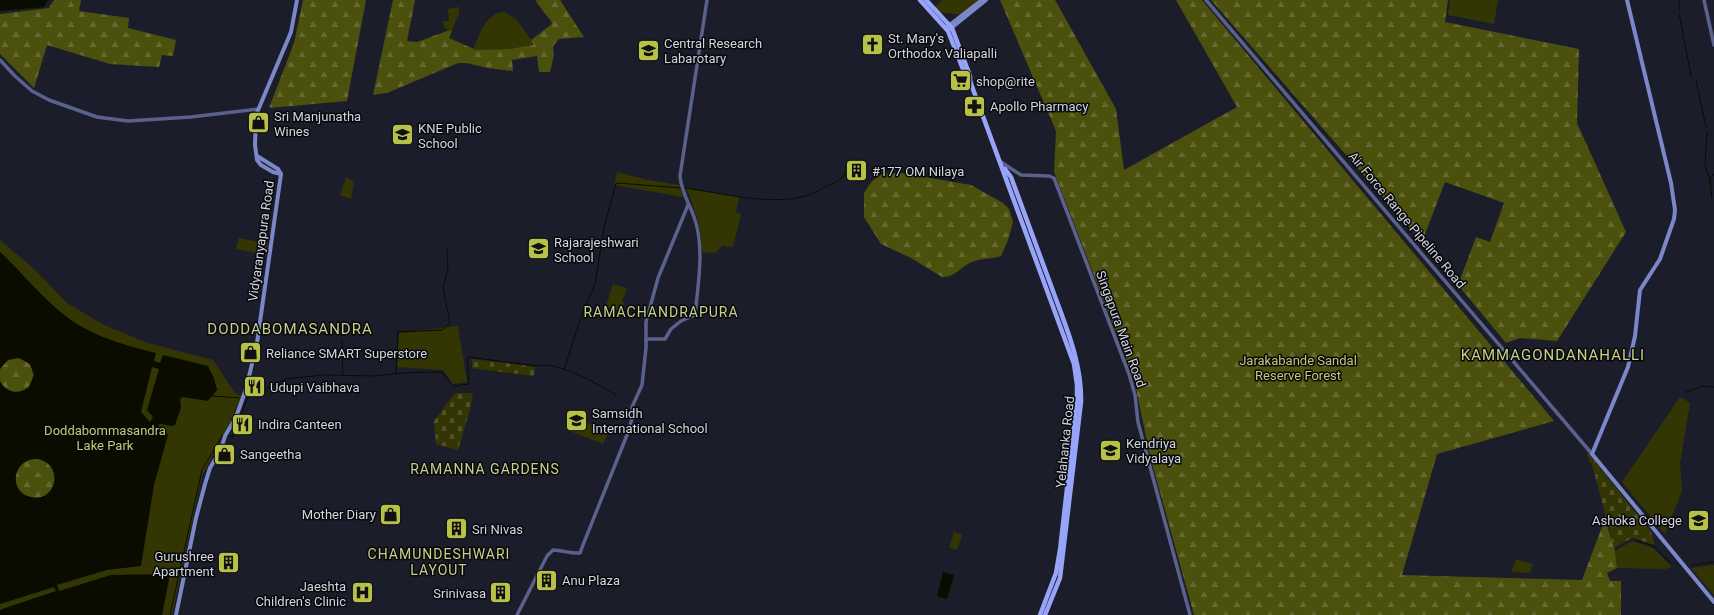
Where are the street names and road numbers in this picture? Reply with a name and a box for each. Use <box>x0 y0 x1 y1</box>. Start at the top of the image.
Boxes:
street label: Air Force Range Pipeline Road <box>1345 149 1469 291</box>
street label: Vidyaranyapura Road <box>245 179 277 303</box>
street label: Singapura Main Road <box>1093 269 1149 389</box>
street label: Yelahanka Road <box>1053 395 1077 489</box>

